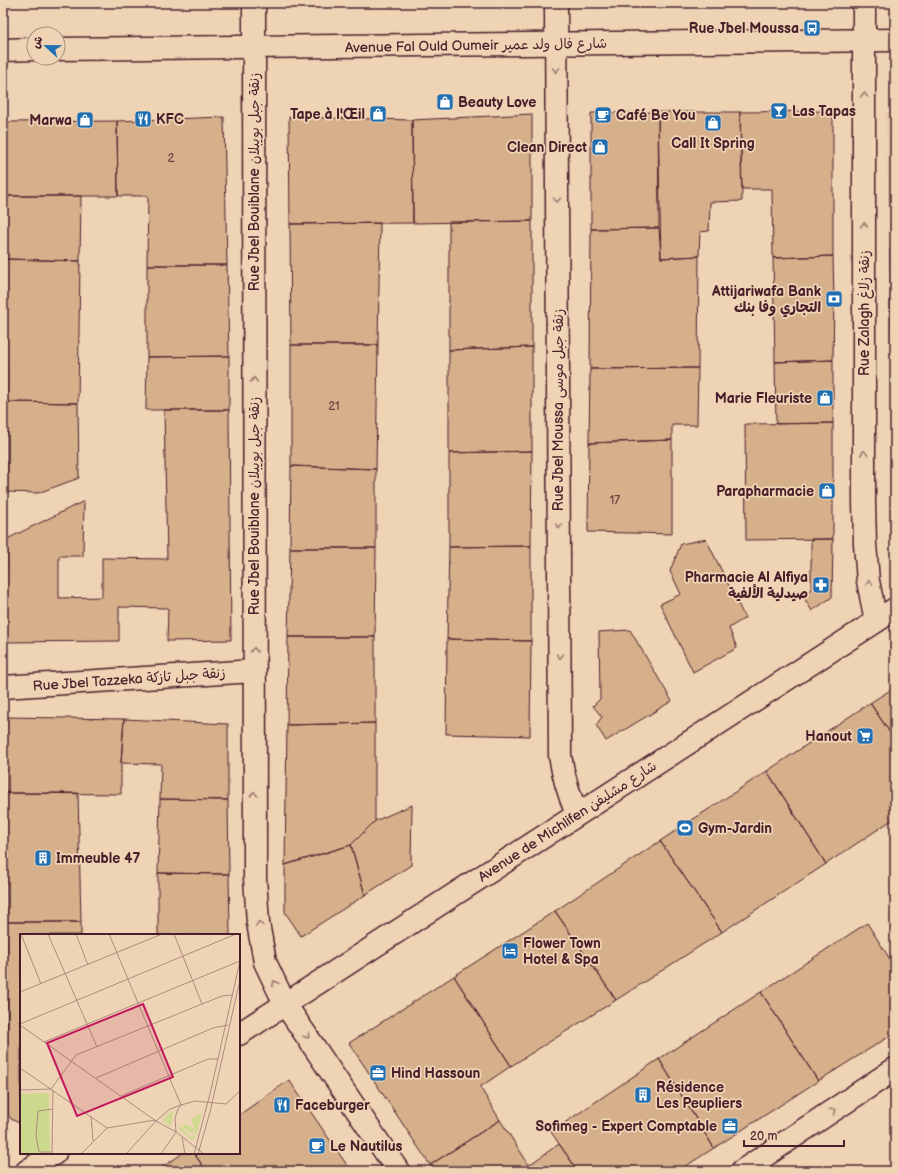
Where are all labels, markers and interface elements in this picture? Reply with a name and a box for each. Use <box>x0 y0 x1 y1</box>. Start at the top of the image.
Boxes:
bus stop icon: Rue Jbel Moussa <box>802 18 822 38</box>
place label: Rue Jbel Moussa <box>689 20 799 37</box>
north arrow <box>26 26 66 66</box>
text: ش <box>29 34 45 50</box>
street label: Avenue Fal Ould Oumeir شارع فال ولد عمير <box>345 35 607 57</box>
one-way arrow <box>552 67 560 73</box>
street label: Rue Jbel Bouiblane زنقة جبل بويبلان <box>246 73 263 291</box>
shop icon: Beauty Love <box>435 92 455 112</box>
one-way arrow <box>860 92 868 98</box>
place label: Beauty Love <box>458 94 536 111</box>
bar icon: Las Tapas <box>769 101 789 121</box>
place label: Las Tapas <box>792 103 856 120</box>
shop icon: Tape à l'Œil <box>368 104 388 124</box>
cafe icon: Café Be You <box>593 105 613 125</box>
place label: Tape à l'Œil <box>290 106 365 123</box>
place label: Café Be You <box>616 107 696 124</box>
restaurant icon: KFC <box>133 109 153 129</box>
shop icon: Marwa <box>75 110 95 130</box>
place label: KFC <box>156 111 184 128</box>
place label: Marwa <box>29 112 72 129</box>
shop icon: Call It Spring <box>703 113 723 133</box>
place label: Call It Spring <box>671 135 755 152</box>
shop icon: Clean Direct <box>590 137 610 157</box>
place label: Clean Direct <box>507 139 587 156</box>
house number: 2 <box>167 151 175 166</box>
one-way arrow <box>553 197 561 203</box>
one-way arrow <box>860 222 868 228</box>
street label: Rue Zalagh زنقة زلاغ <box>856 250 874 376</box>
place label: Attijariwafa Bank التجاري وفا بنك <box>711 283 822 318</box>
bank icon: Attijariwafa Bank التجاري وفا بنك <box>824 289 844 309</box>
street label: Rue Jbel Moussa زنقة جبل موسى <box>550 309 567 511</box>
one-way arrow <box>250 377 258 383</box>
shop icon: Marie Fleuriste <box>815 388 835 408</box>
place label: Marie Fleuriste <box>715 390 812 407</box>
street label: Rue Jbel Bouiblane زنقة جبل بويبلان <box>246 397 263 615</box>
house number: 21 <box>328 399 340 414</box>
one-way arrow <box>860 450 868 456</box>
shop icon: Parapharmacie <box>817 481 837 501</box>
place label: Parapharmacie <box>716 483 814 500</box>
house number: 17 <box>610 493 620 508</box>
one-way arrow <box>555 523 563 529</box>
place label: Pharmacie Al Alfiya صيدلية الألفية <box>685 569 808 602</box>
pharmacy icon: Pharmacie Al Alfiya صيدلية الألفية <box>811 575 831 595</box>
one-way arrow <box>865 580 874 586</box>
one-way arrow <box>250 647 258 653</box>
one-way arrow <box>556 653 564 659</box>
street label: Rue Jbel Tazzeka زنقة جبل تازكة <box>32 664 226 695</box>
supermarket icon: Hanout <box>855 726 875 746</box>
place label: Hanout <box>805 728 852 745</box>
street label: Avenue de Michlifen شارع مشليفن <box>475 757 660 886</box>
one-way arrow <box>250 791 258 797</box>
sports icon: Gym-Jardin <box>675 818 695 838</box>
place label: Gym-Jardin <box>698 820 772 837</box>
building icon: Immeuble 47 <box>33 848 53 868</box>
place label: Immeuble 47 <box>56 850 140 867</box>
one-way arrow <box>255 921 264 927</box>
inset map <box>20 934 240 1154</box>
place label: Flower Town Hotel & Spa <box>523 935 601 968</box>
hotel icon: Flower Town Hotel & Spa <box>500 941 520 961</box>
one-way arrow <box>272 980 280 987</box>
one-way arrow <box>302 1032 310 1039</box>
office icon: Hind Hassoun <box>368 1063 388 1083</box>
place label: Hind Hassoun <box>391 1065 481 1082</box>
place label: Résidence Les Peupliers <box>656 1079 742 1112</box>
building icon: Résidence Les Peupliers <box>633 1085 653 1105</box>
restaurant icon: Faceburger <box>272 1095 292 1115</box>
place label: Faceburger <box>295 1097 370 1114</box>
one-way arrow <box>828 1108 835 1115</box>
office icon: Sofimeg - Expert Comptable <box>720 1116 740 1136</box>
place label: Sofimeg - Expert Comptable <box>535 1118 717 1135</box>
scale bar <box>744 1122 844 1148</box>
text: 20 m <box>750 1129 777 1144</box>
cafe icon: Le Nautilus <box>307 1136 327 1156</box>
place label: Le Nautilus <box>330 1138 403 1155</box>

